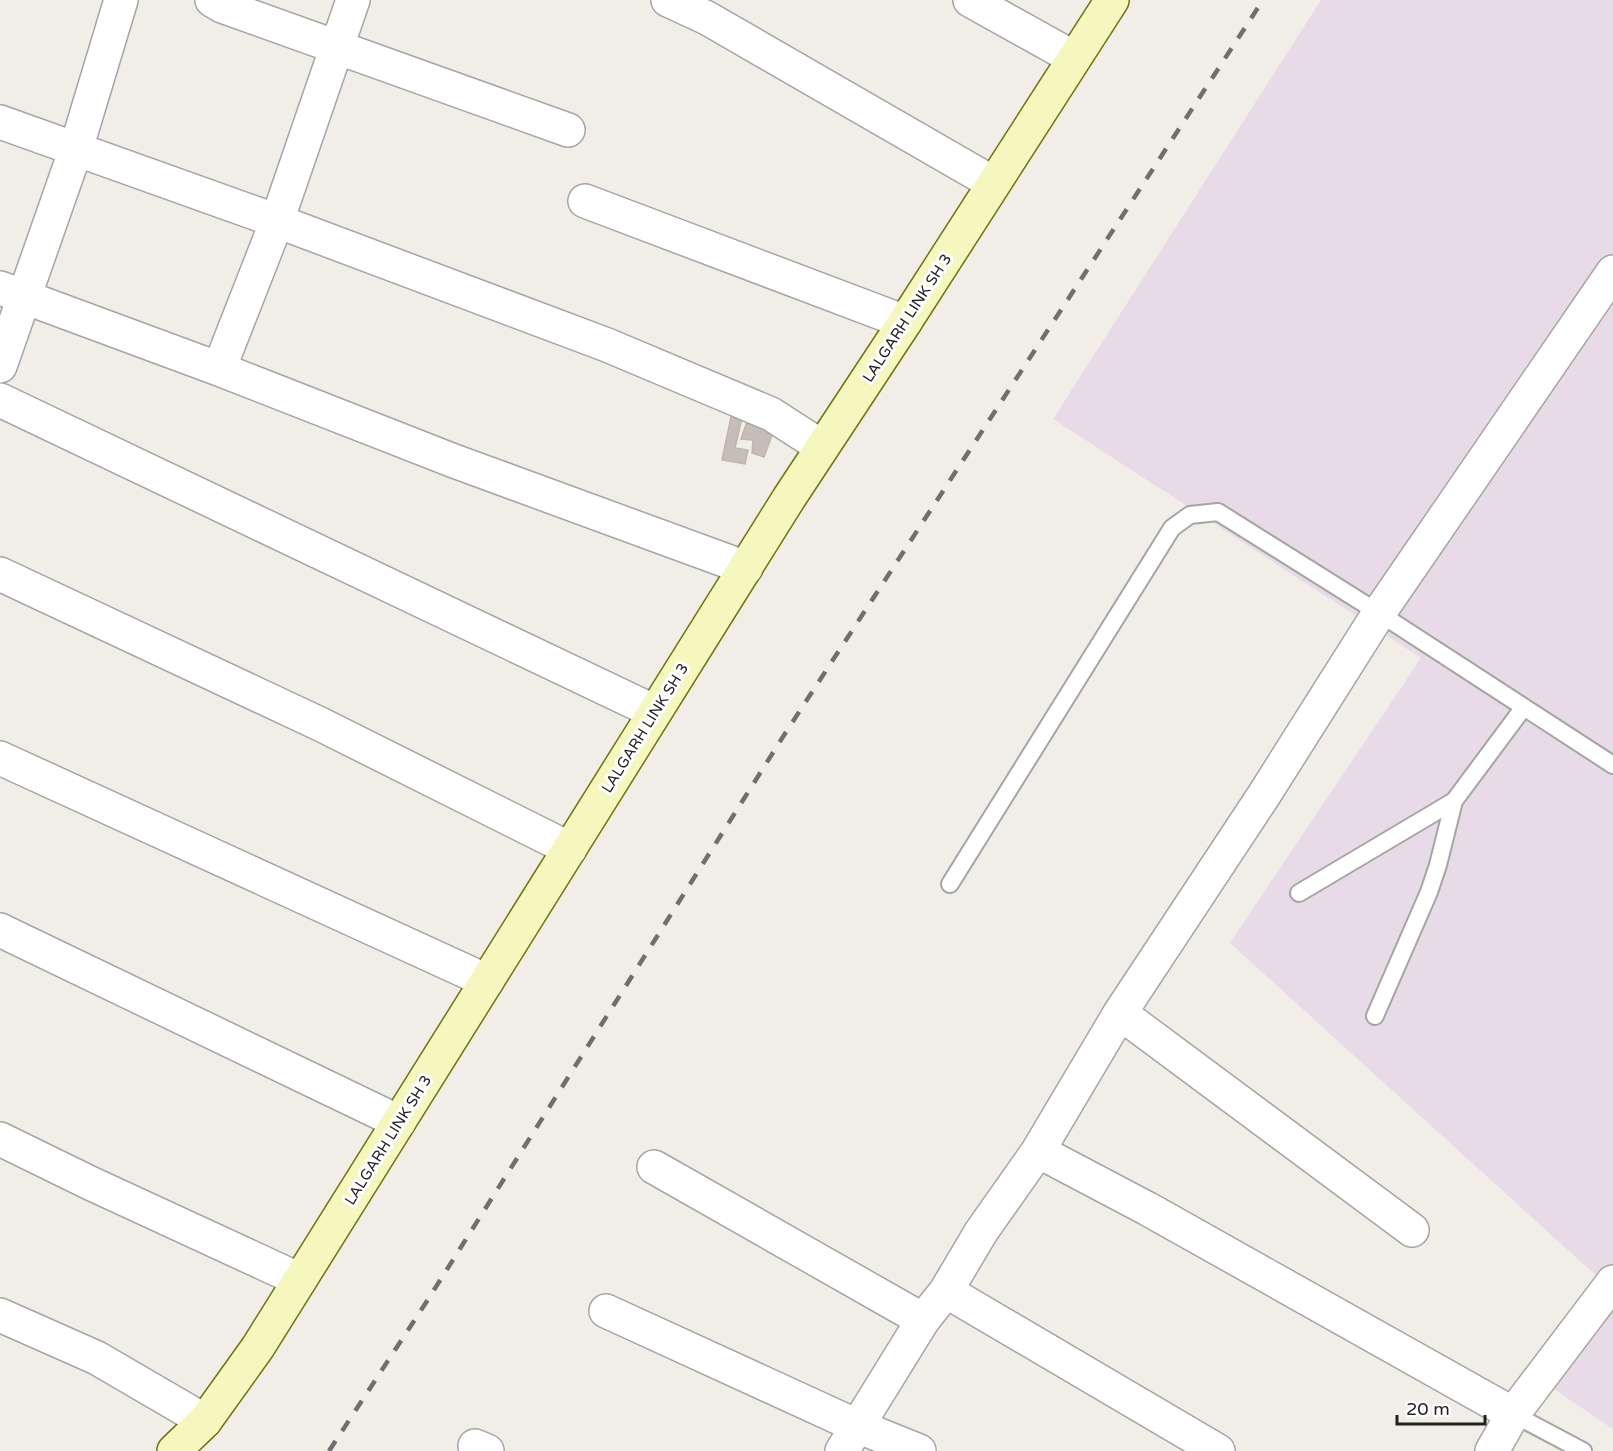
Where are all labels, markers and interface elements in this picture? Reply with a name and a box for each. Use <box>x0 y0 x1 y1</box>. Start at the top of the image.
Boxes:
street label: LALGARH LINK SH 3 <box>859 250 955 386</box>
street label: LALGARH LINK SH 3 <box>598 660 692 796</box>
street label: LALGARH LINK SH 3 <box>341 1072 435 1208</box>
scale bar <box>1397 1388 1486 1426</box>
text: 20 m <box>1406 1398 1450 1420</box>

